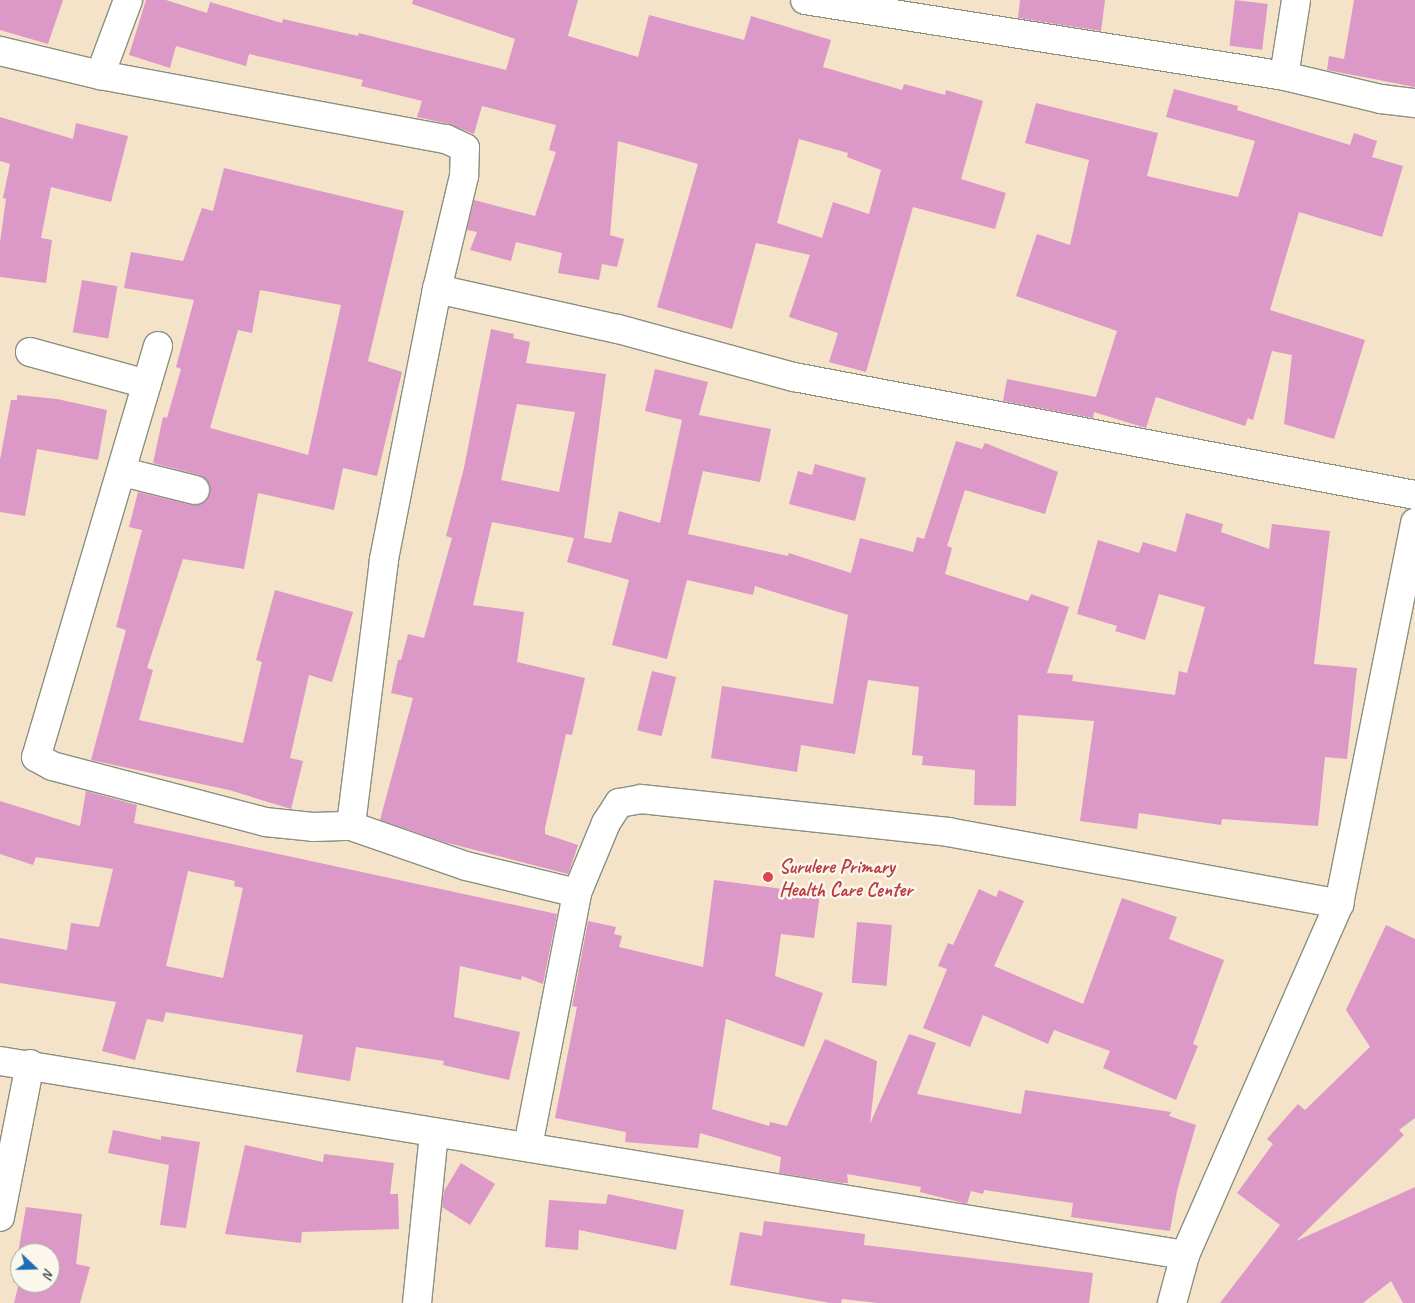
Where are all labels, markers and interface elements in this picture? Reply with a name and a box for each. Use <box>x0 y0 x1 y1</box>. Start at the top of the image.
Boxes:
place label: Surulere Primary Health Care Center <box>779 854 913 901</box>
marker: Surulere Primary Health Care Center <box>761 870 775 884</box>
north arrow <box>10 1243 60 1293</box>
text: N <box>39 1266 58 1280</box>

